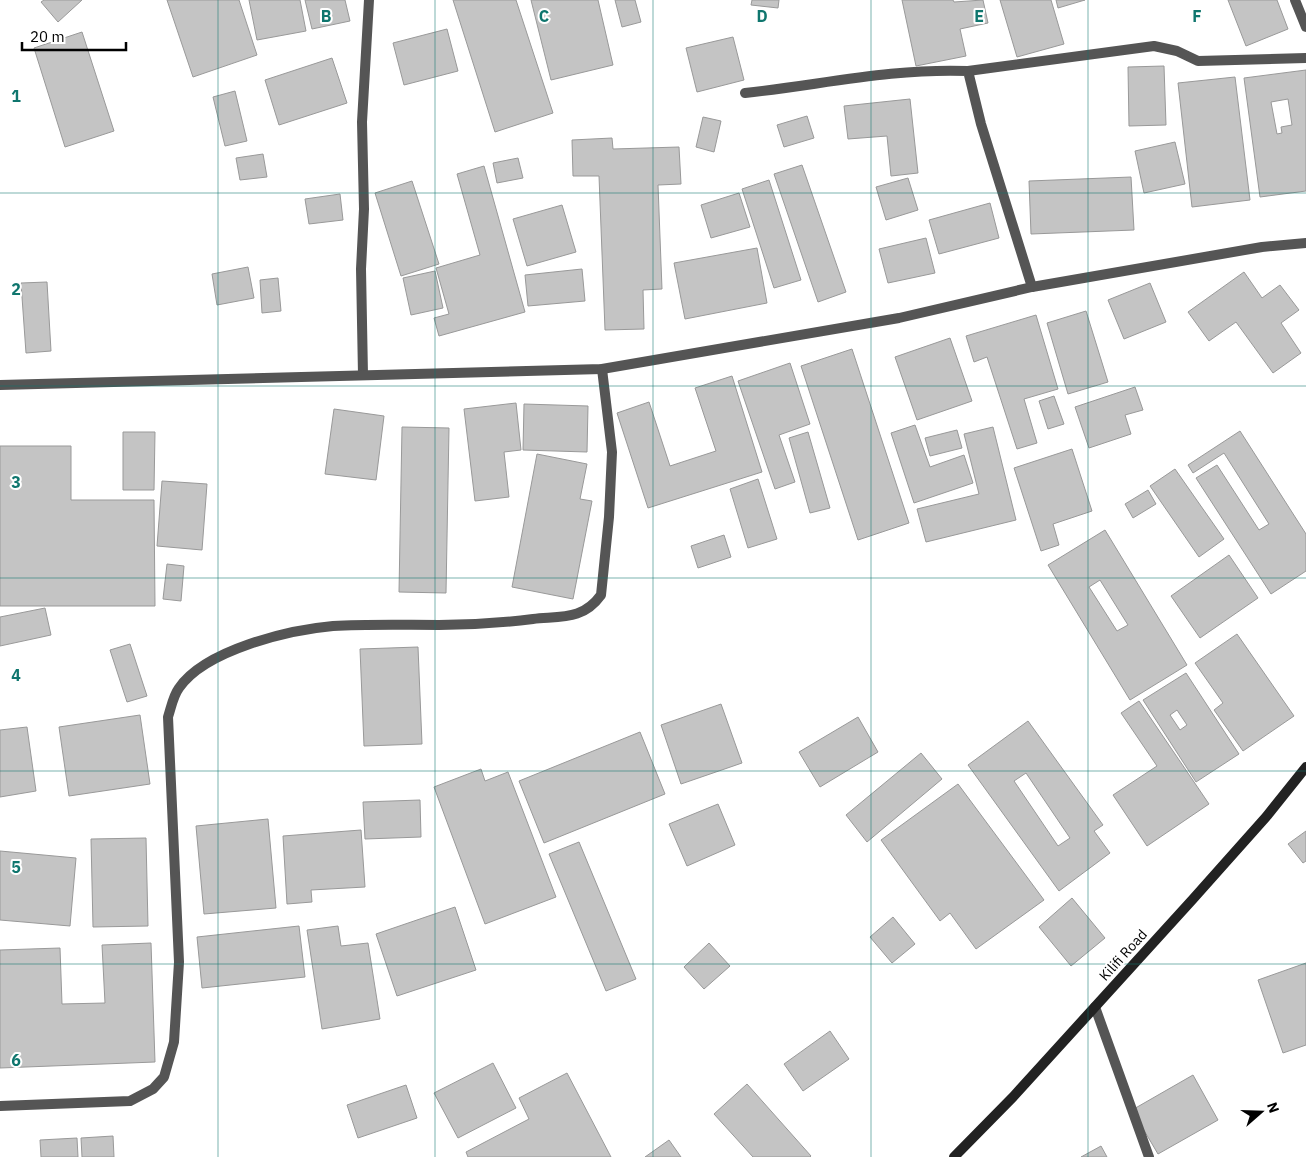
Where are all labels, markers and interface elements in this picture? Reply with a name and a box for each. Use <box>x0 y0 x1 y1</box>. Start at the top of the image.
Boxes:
text: B <box>321 6 332 26</box>
text: C <box>539 6 549 26</box>
text: D <box>756 6 768 26</box>
text: E <box>974 6 984 26</box>
text: F <box>1192 6 1202 26</box>
scale bar <box>22 20 126 52</box>
text: 20 m <box>30 27 65 46</box>
text: 1 <box>11 86 21 106</box>
text: 2 <box>11 279 21 299</box>
text: 3 <box>11 472 21 492</box>
text: 4 <box>11 665 21 685</box>
text: 5 <box>11 857 21 877</box>
street label: Kilifi Road <box>1095 926 1151 984</box>
text: 6 <box>11 1050 21 1070</box>
north arrow <box>1236 1087 1286 1137</box>
text: N <box>1263 1100 1283 1115</box>

